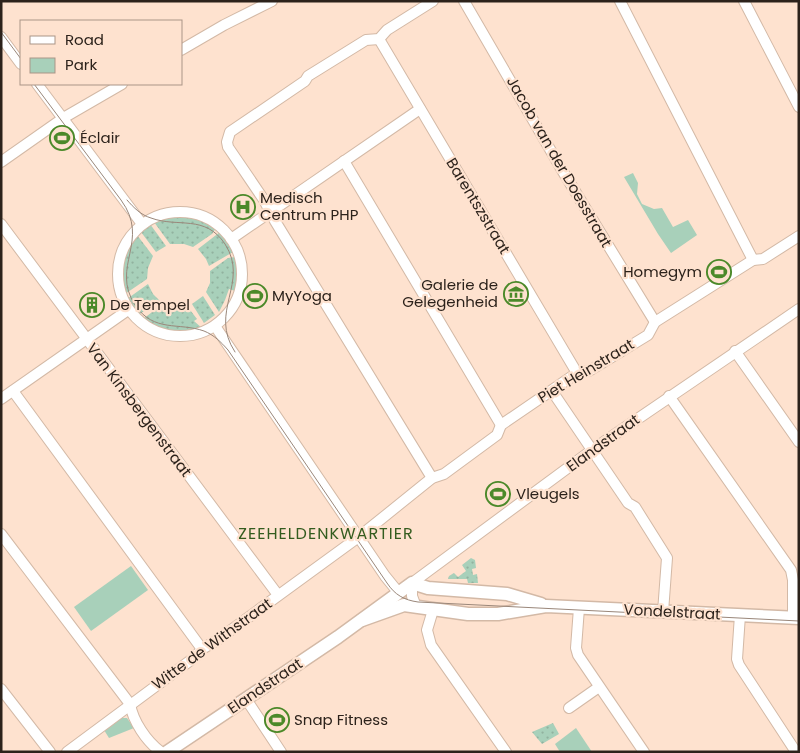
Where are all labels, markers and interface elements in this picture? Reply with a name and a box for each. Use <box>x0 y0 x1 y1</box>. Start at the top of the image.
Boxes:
legend <box>20 20 182 85</box>
text: Road <box>65 29 104 50</box>
text: Park <box>65 54 97 75</box>
street label: Jacob van der Doesstraat <box>502 72 617 251</box>
sports icon: Éclair <box>49 125 75 151</box>
place label: Éclair <box>80 127 120 148</box>
street label: Barentszstraat <box>441 154 515 258</box>
place label: Medisch Centrum PHP <box>260 187 359 225</box>
hospital icon: Medisch Centrum PHP <box>230 194 256 220</box>
sports icon: Homegym <box>706 259 732 285</box>
place label: Homegym <box>623 261 702 282</box>
place label: Galerie de Gelegenheid <box>402 274 498 312</box>
museum icon: Galerie de Gelegenheid <box>503 281 529 307</box>
sports icon: MyYoga <box>242 283 268 309</box>
place label: MyYoga <box>272 285 332 306</box>
building icon: De Tempel <box>79 292 105 318</box>
place label: De Tempel <box>110 294 190 315</box>
street label: Piet Heinstraat <box>534 334 638 408</box>
street label: Van Kinsbergenstraat <box>82 338 197 481</box>
street label: Elandstraat <box>562 409 644 476</box>
sports icon: Vleugels <box>485 481 511 507</box>
place label: Vleugels <box>516 483 580 504</box>
district label: ZEEHELDENKWARTIER <box>238 522 414 545</box>
street label: Witte de Withstraat <box>147 593 276 694</box>
street label: Vondelstraat <box>623 598 721 625</box>
street label: Elandstraat <box>223 653 306 718</box>
sports icon: Snap Fitness <box>264 707 290 733</box>
place label: Snap Fitness <box>294 709 388 730</box>

